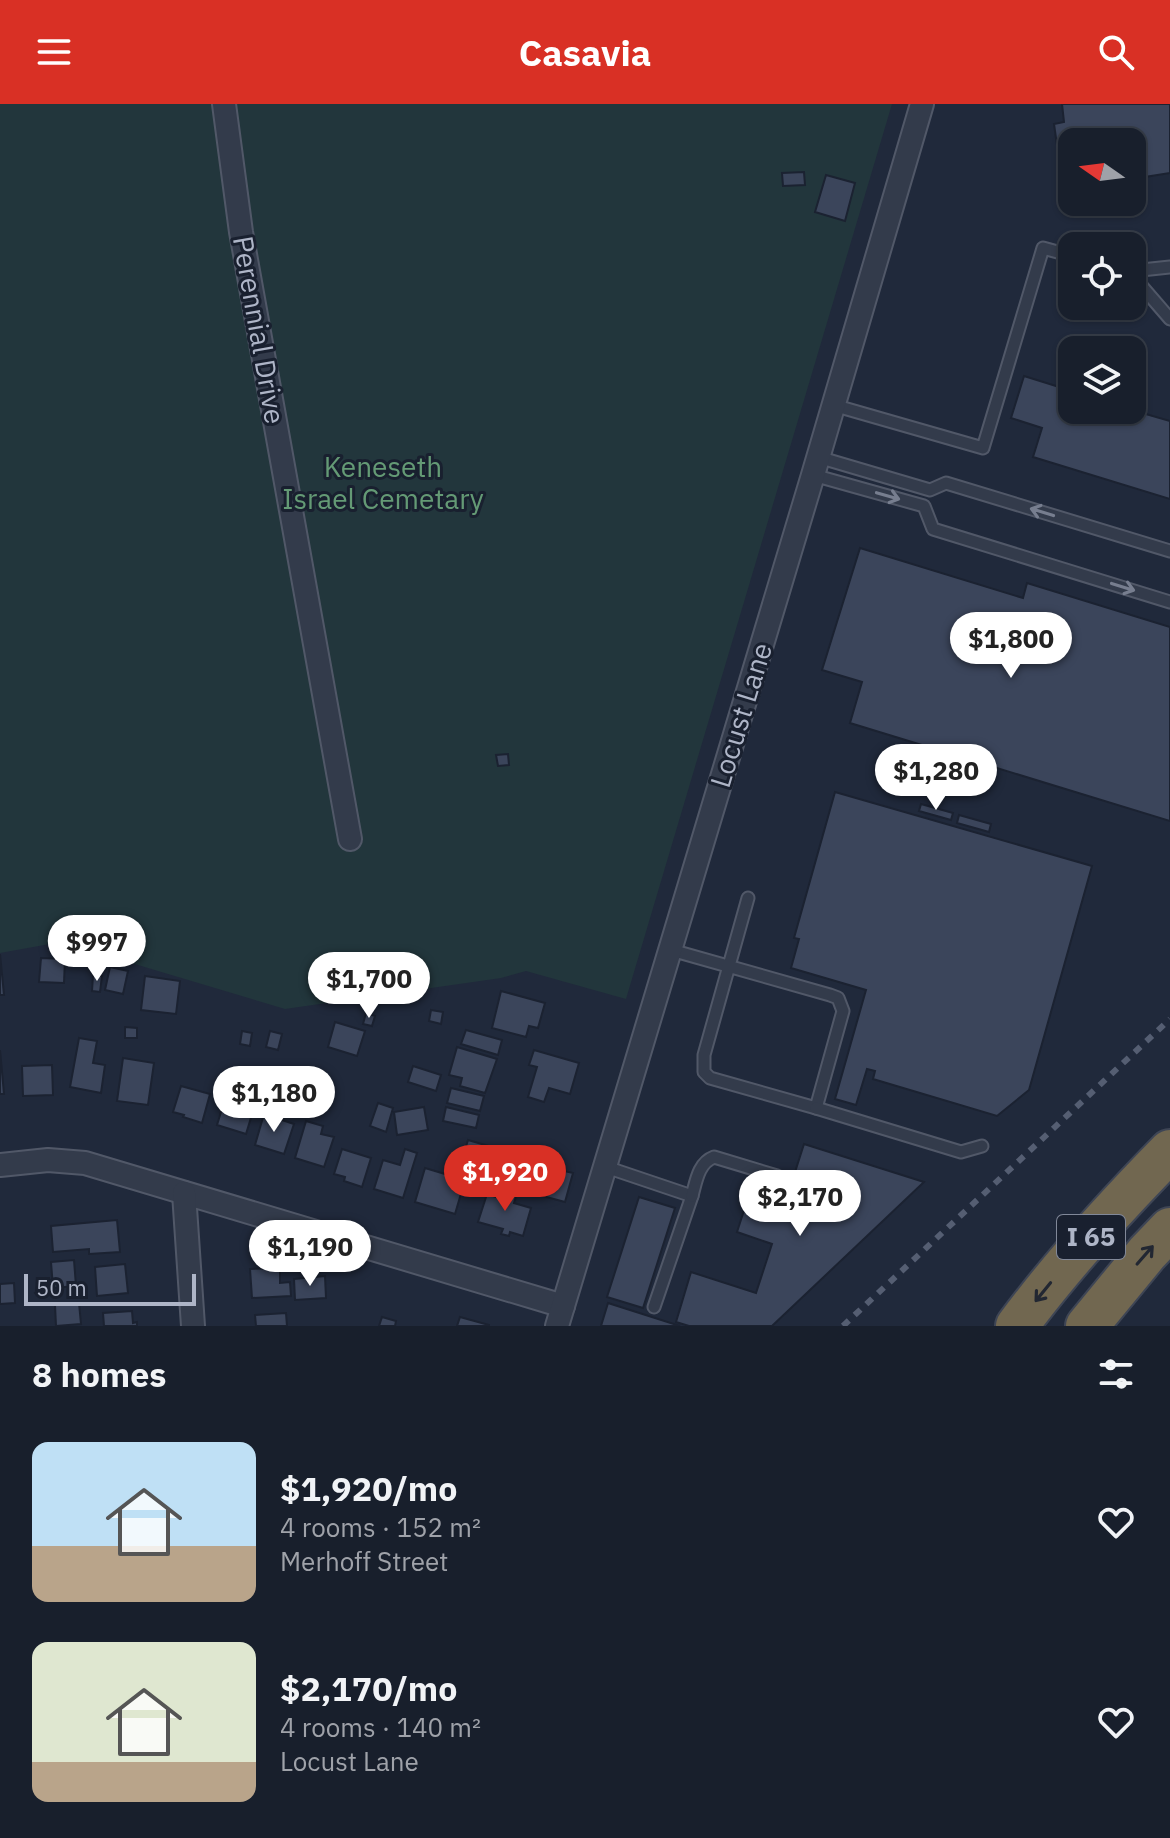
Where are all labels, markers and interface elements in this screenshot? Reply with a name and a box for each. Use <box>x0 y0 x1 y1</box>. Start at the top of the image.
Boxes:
text: Casavia <box>519 29 651 76</box>
icon: menu <box>32 30 76 74</box>
icon: search <box>1094 30 1138 74</box>
north arrow <box>1058 128 1146 216</box>
map controls <box>1058 128 1146 424</box>
button: locate <box>1058 232 1146 320</box>
street label: Perennial Drive <box>225 233 294 427</box>
button: layers <box>1058 336 1146 424</box>
park label: Keneseth Israel Cemetary <box>282 448 484 517</box>
one-way arrow <box>874 489 900 504</box>
one-way arrow <box>1029 504 1055 519</box>
one-way arrow <box>1109 580 1135 595</box>
pin: $1,800 <box>946 612 1076 680</box>
text: $1,800 <box>968 621 1054 655</box>
street label: Locust Lane <box>701 638 780 792</box>
pin: $1,280 <box>871 744 1001 812</box>
text: $1,280 <box>893 753 979 787</box>
pin: $997 <box>50 915 144 983</box>
text: $997 <box>66 924 128 958</box>
pin: $1,700 <box>304 952 434 1020</box>
text: $1,700 <box>326 961 412 995</box>
pin: $1,180 <box>209 1066 339 1134</box>
text: $1,180 <box>231 1075 317 1109</box>
pin: $1,920 <box>440 1145 570 1213</box>
text: $1,920 <box>462 1154 548 1188</box>
pin: $2,170 <box>735 1170 865 1238</box>
text: $2,170 <box>757 1179 843 1213</box>
road number: I 65 <box>1057 1215 1125 1259</box>
pin: $1,190 <box>245 1220 375 1288</box>
text: $1,190 <box>267 1229 353 1263</box>
one-way arrow <box>1136 1245 1154 1265</box>
scale bar <box>24 1270 196 1306</box>
text: 50 m <box>36 1273 87 1302</box>
one-way arrow <box>1034 1282 1052 1302</box>
text: 8 homes <box>32 1352 167 1396</box>
icon: filters <box>1094 1352 1138 1396</box>
text: $1,920/mo <box>280 1466 457 1510</box>
icon: home <box>96 1474 192 1570</box>
icon: heart <box>1094 1500 1138 1544</box>
text: 4 rooms · 152 m² <box>280 1510 481 1544</box>
text: Merhoff Street <box>280 1544 448 1578</box>
text: $2,170/mo <box>280 1666 457 1710</box>
icon: home <box>96 1674 192 1770</box>
icon: heart <box>1094 1700 1138 1744</box>
text: 4 rooms · 140 m² <box>280 1710 481 1744</box>
text: Locust Lane <box>280 1744 419 1778</box>

